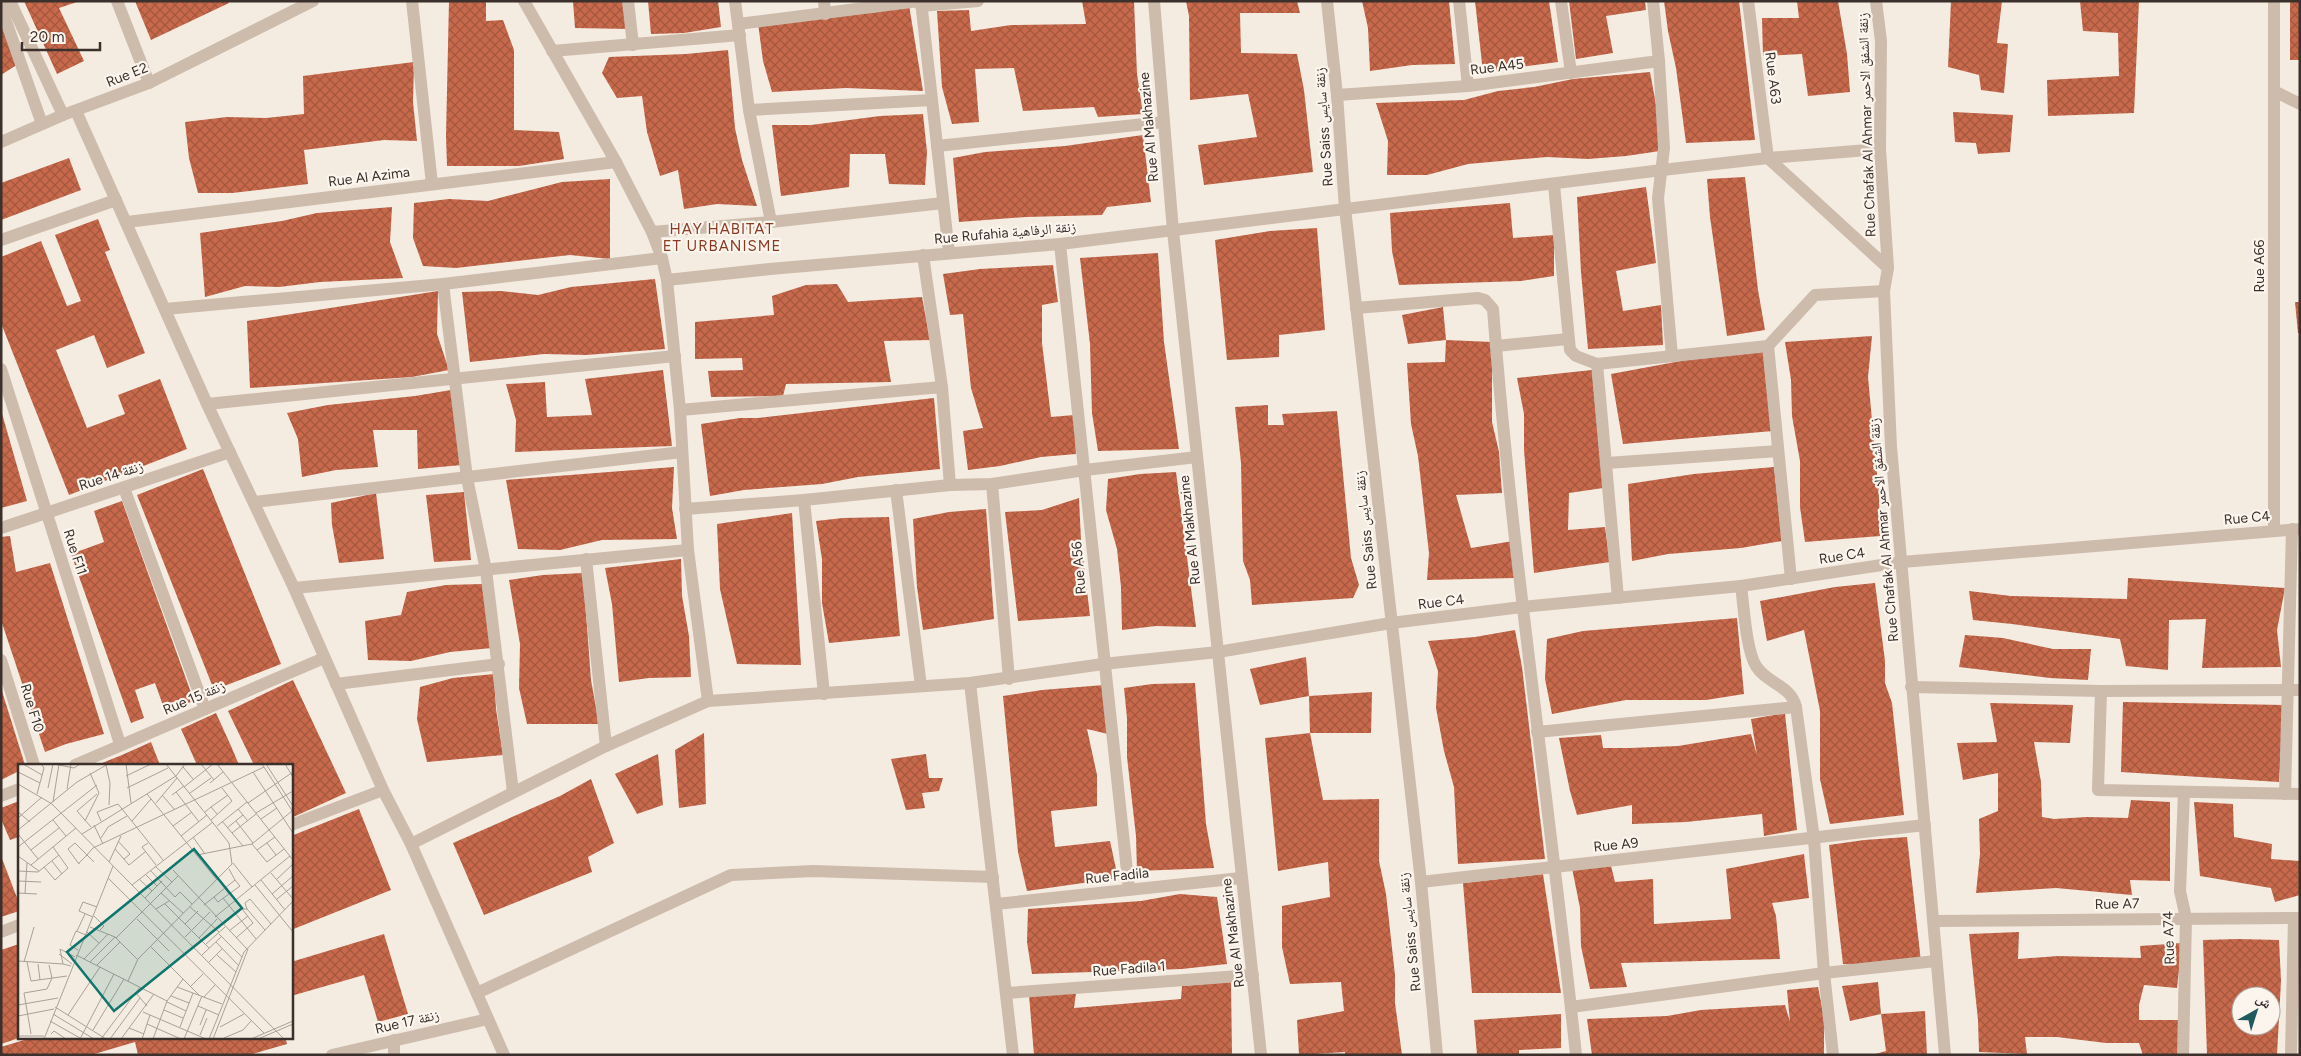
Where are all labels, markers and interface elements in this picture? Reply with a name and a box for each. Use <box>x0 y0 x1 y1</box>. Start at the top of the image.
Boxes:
street label: Rue Chafak Al Ahmar زنقة الشفق الاحمر <box>1855 12 1880 238</box>
scale bar <box>22 20 100 52</box>
text: 20 m <box>30 28 64 46</box>
street label: Rue A63 <box>1761 51 1785 105</box>
street label: Rue A45 <box>1469 55 1525 79</box>
street label: Rue E2 <box>104 59 150 91</box>
street label: Rue Saiss زنقة سايس <box>1311 67 1337 187</box>
street label: Rue Al Makhazine <box>1136 71 1162 183</box>
street label: Rue Al Azima <box>327 164 411 190</box>
street label: Rue Rufahia زنقة الرفاهية <box>933 218 1077 248</box>
district label: HAY HABITAT ET URBANISME <box>663 220 781 255</box>
street label: Rue A66 <box>2251 239 2268 293</box>
street label: Rue Chafak Al Ahmar زنقة الشفق الاحمر <box>1866 417 1903 643</box>
street label: Rue 14 زنقة <box>77 458 145 494</box>
street label: Rue Saiss زنقة سايس <box>1351 470 1381 590</box>
street label: Rue Al Makhazine <box>1176 474 1204 586</box>
street label: Rue C4 <box>2223 507 2271 528</box>
street label: Rue F11 <box>60 527 90 577</box>
street label: Rue A56 <box>1068 541 1090 595</box>
street label: Rue C4 <box>1818 544 1867 568</box>
street label: Rue C4 <box>1417 591 1465 613</box>
street label: Rue 15 زنقة <box>160 677 228 719</box>
street label: Rue F10 <box>17 682 47 734</box>
inset map <box>18 764 292 1038</box>
street label: Rue A9 <box>1593 834 1639 856</box>
street label: Rue Fadila <box>1084 864 1150 888</box>
street label: Rue Saiss زنقة سايس <box>1395 872 1425 992</box>
street label: Rue Al Makhazine <box>1218 877 1248 989</box>
street label: Rue A7 <box>2095 895 2140 913</box>
street label: Rue A74 <box>2160 911 2178 965</box>
street label: Rue Fadila 1 <box>1092 958 1166 980</box>
north arrow <box>2231 986 2281 1036</box>
text: ش <box>2253 990 2275 1013</box>
street label: Rue 17 زنقة <box>373 1006 441 1038</box>

